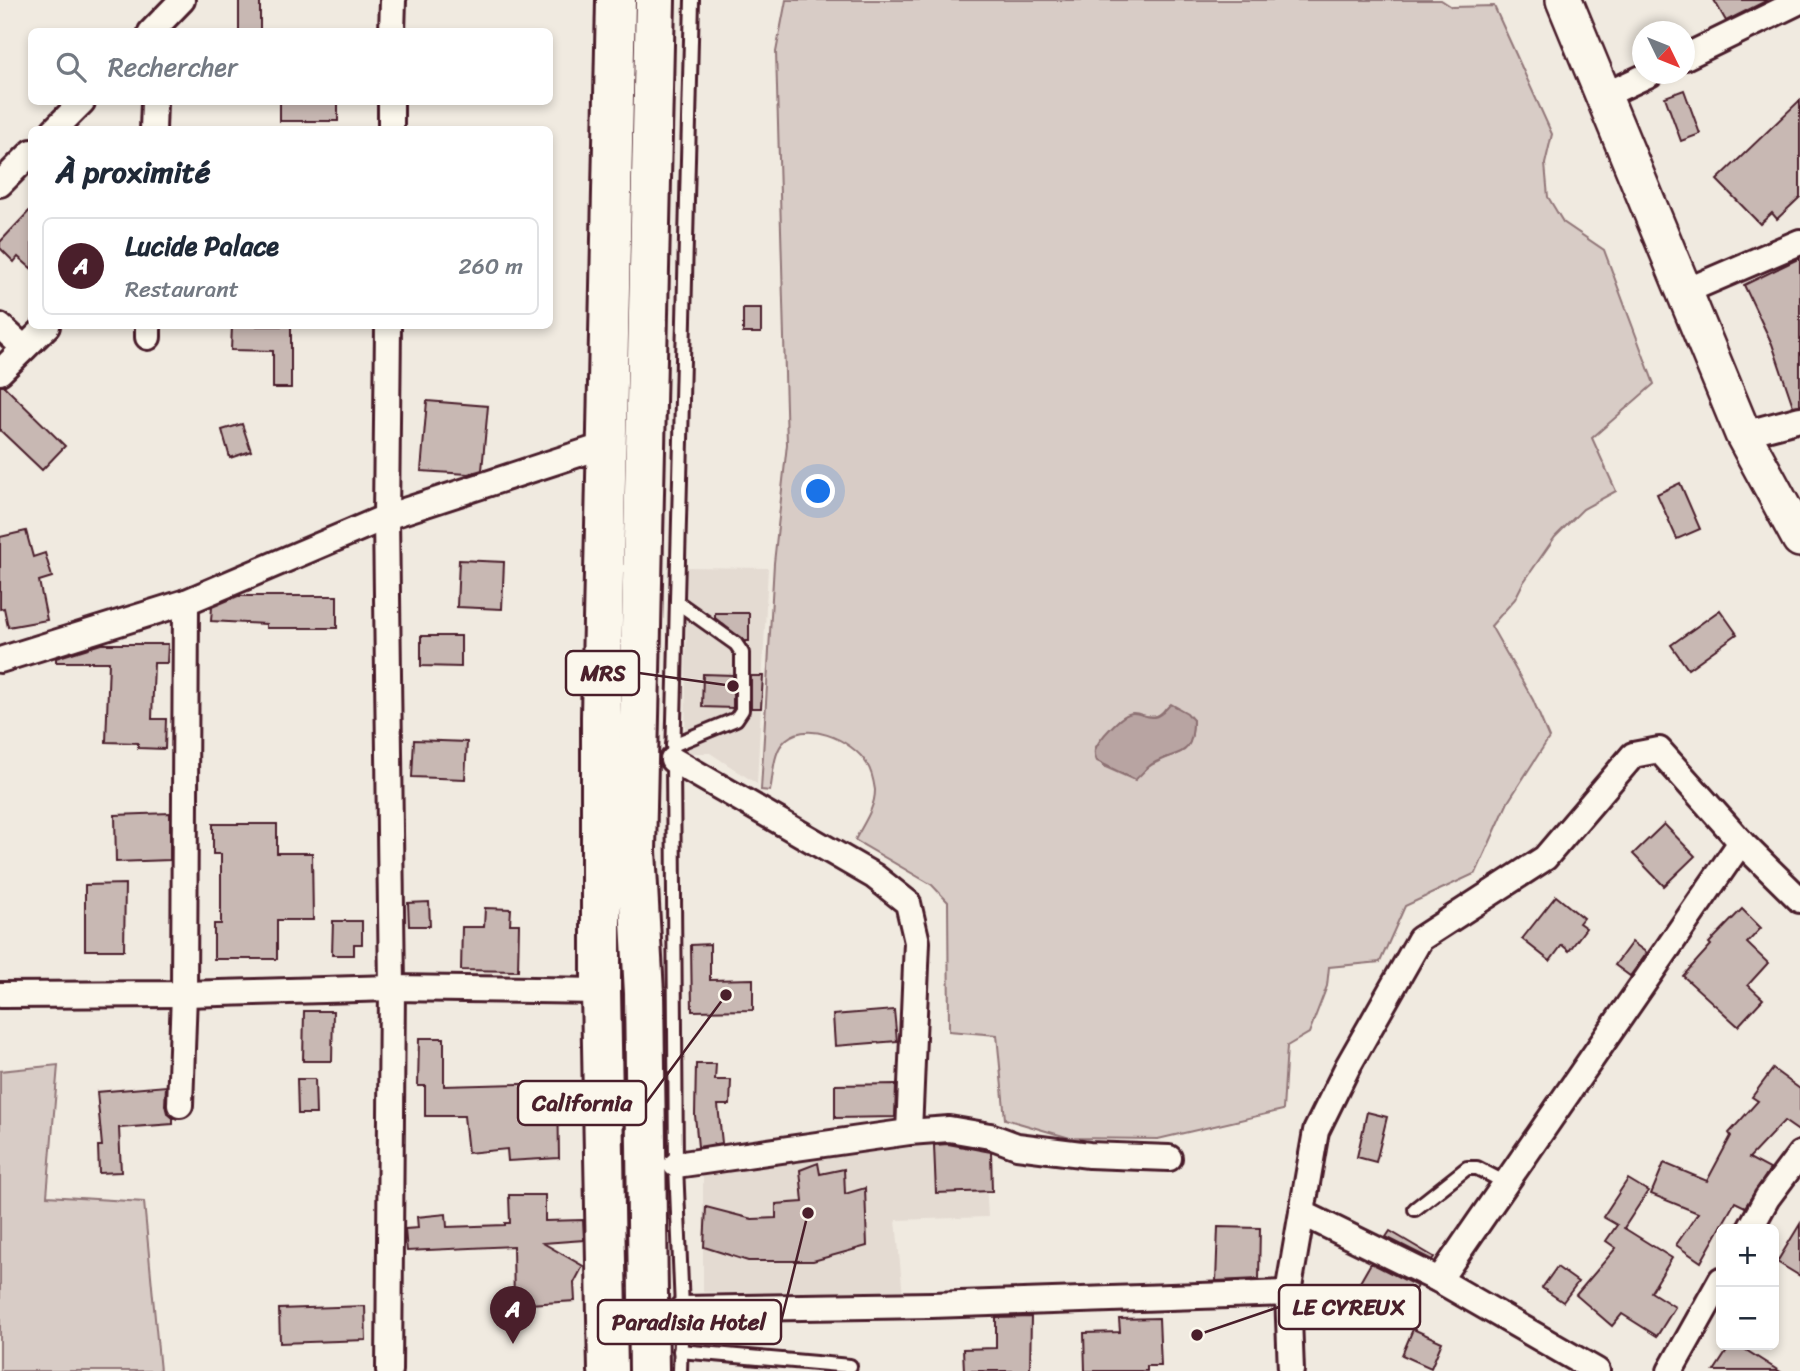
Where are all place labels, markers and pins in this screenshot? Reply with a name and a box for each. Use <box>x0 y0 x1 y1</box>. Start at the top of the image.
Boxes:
callout: MRS <box>566 651 639 695</box>
callout: California <box>518 1081 646 1125</box>
callout: LE CYREUX <box>1279 1285 1420 1329</box>
pin: A <box>490 1286 536 1344</box>
callout: Paradisia Hotel <box>598 1300 781 1344</box>

